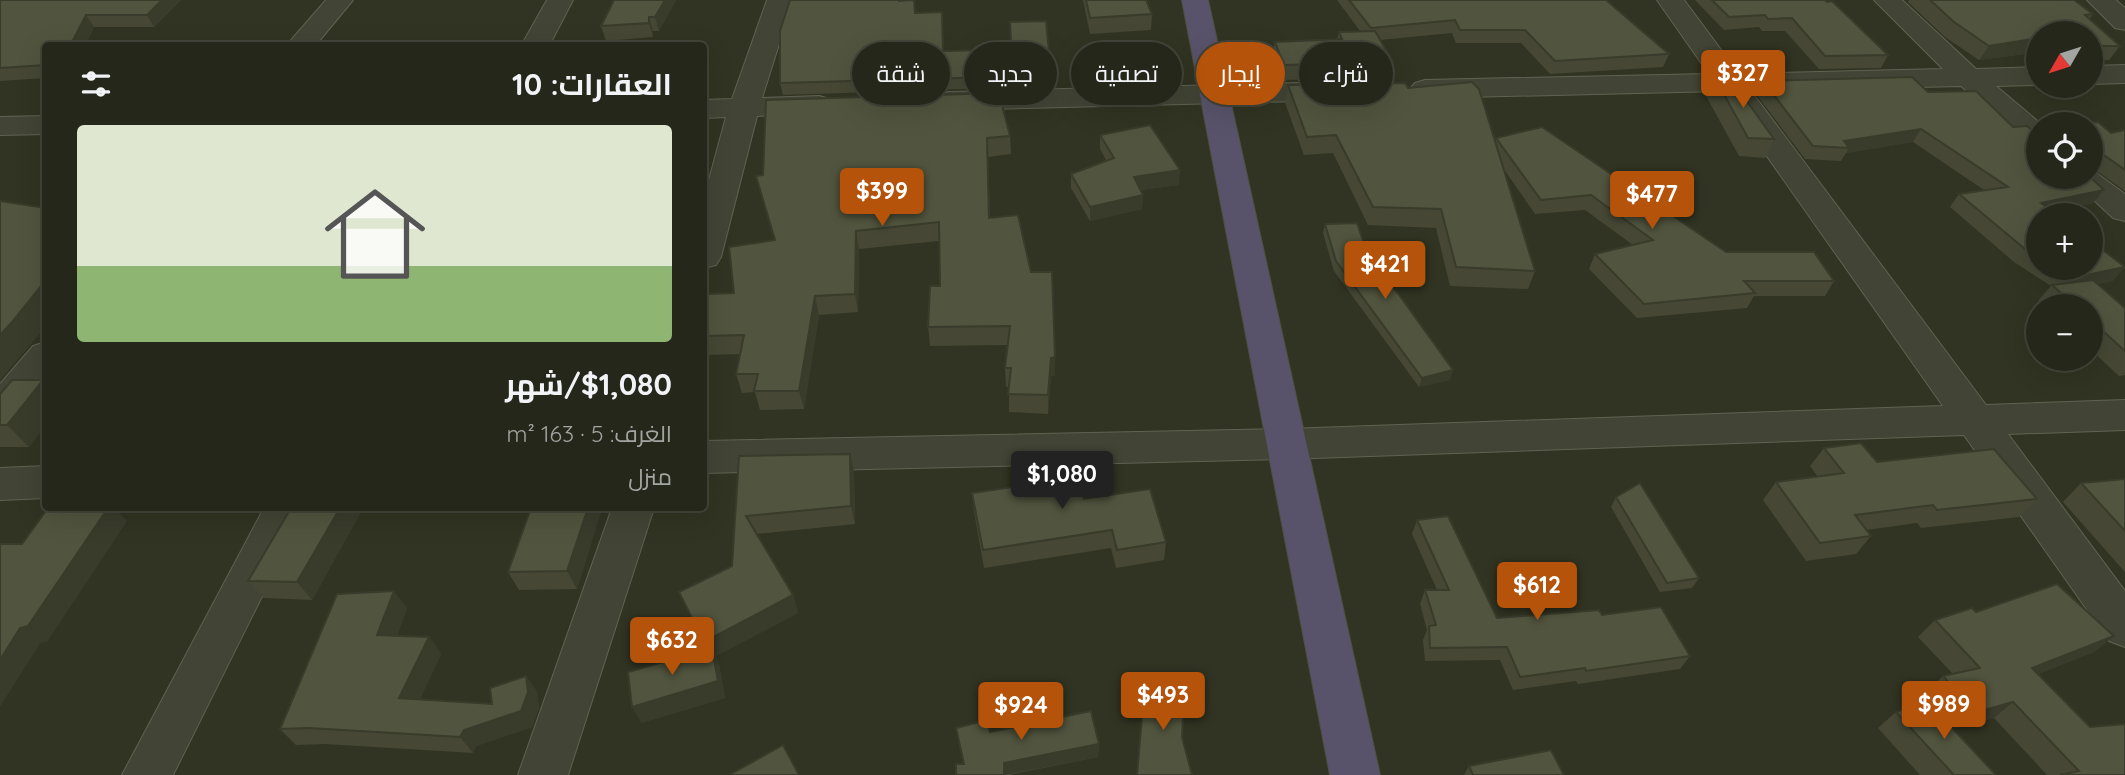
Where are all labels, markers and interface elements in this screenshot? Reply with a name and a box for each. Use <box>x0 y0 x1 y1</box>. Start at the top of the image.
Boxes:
north arrow <box>2026 21 2104 98</box>
map controls <box>2026 21 2103 371</box>
chip: شقة <box>852 42 950 105</box>
chip: جديد <box>964 42 1057 105</box>
chip: تصفية <box>1071 42 1182 105</box>
chip: إيجار <box>1196 42 1285 105</box>
chip: شراء <box>1299 42 1393 105</box>
pin: $327 <box>1702 50 1784 110</box>
text: $327 <box>1717 58 1769 87</box>
icon: filters <box>77 65 115 103</box>
text: العقارات: 10 <box>512 65 672 103</box>
button: locate <box>2026 112 2103 189</box>
pin: $399 <box>841 168 923 228</box>
icon: home <box>312 171 438 297</box>
pin: $477 <box>1611 172 1693 231</box>
text: $399 <box>856 176 908 205</box>
text: $477 <box>1626 179 1678 208</box>
button: + <box>2026 203 2103 280</box>
pin: $421 <box>1344 242 1426 301</box>
text: $421 <box>1360 249 1410 278</box>
button: − <box>2026 294 2103 371</box>
text: $1,080/شهر <box>505 365 672 403</box>
text: الغرف: 5 · 163 m² <box>507 419 672 448</box>
pin: $1,080 <box>1005 452 1119 511</box>
text: $1,080 <box>1027 459 1097 488</box>
text: منزل <box>628 462 672 491</box>
pin: $612 <box>1496 562 1578 622</box>
text: $612 <box>1513 570 1561 599</box>
pin: $632 <box>631 618 713 677</box>
text: $632 <box>646 625 698 654</box>
pin: $493 <box>1122 672 1204 732</box>
text: $493 <box>1137 680 1189 709</box>
pin: $924 <box>980 682 1062 742</box>
pin: $989 <box>1903 682 1985 741</box>
text: $989 <box>1918 689 1970 718</box>
text: $924 <box>994 690 1048 719</box>

